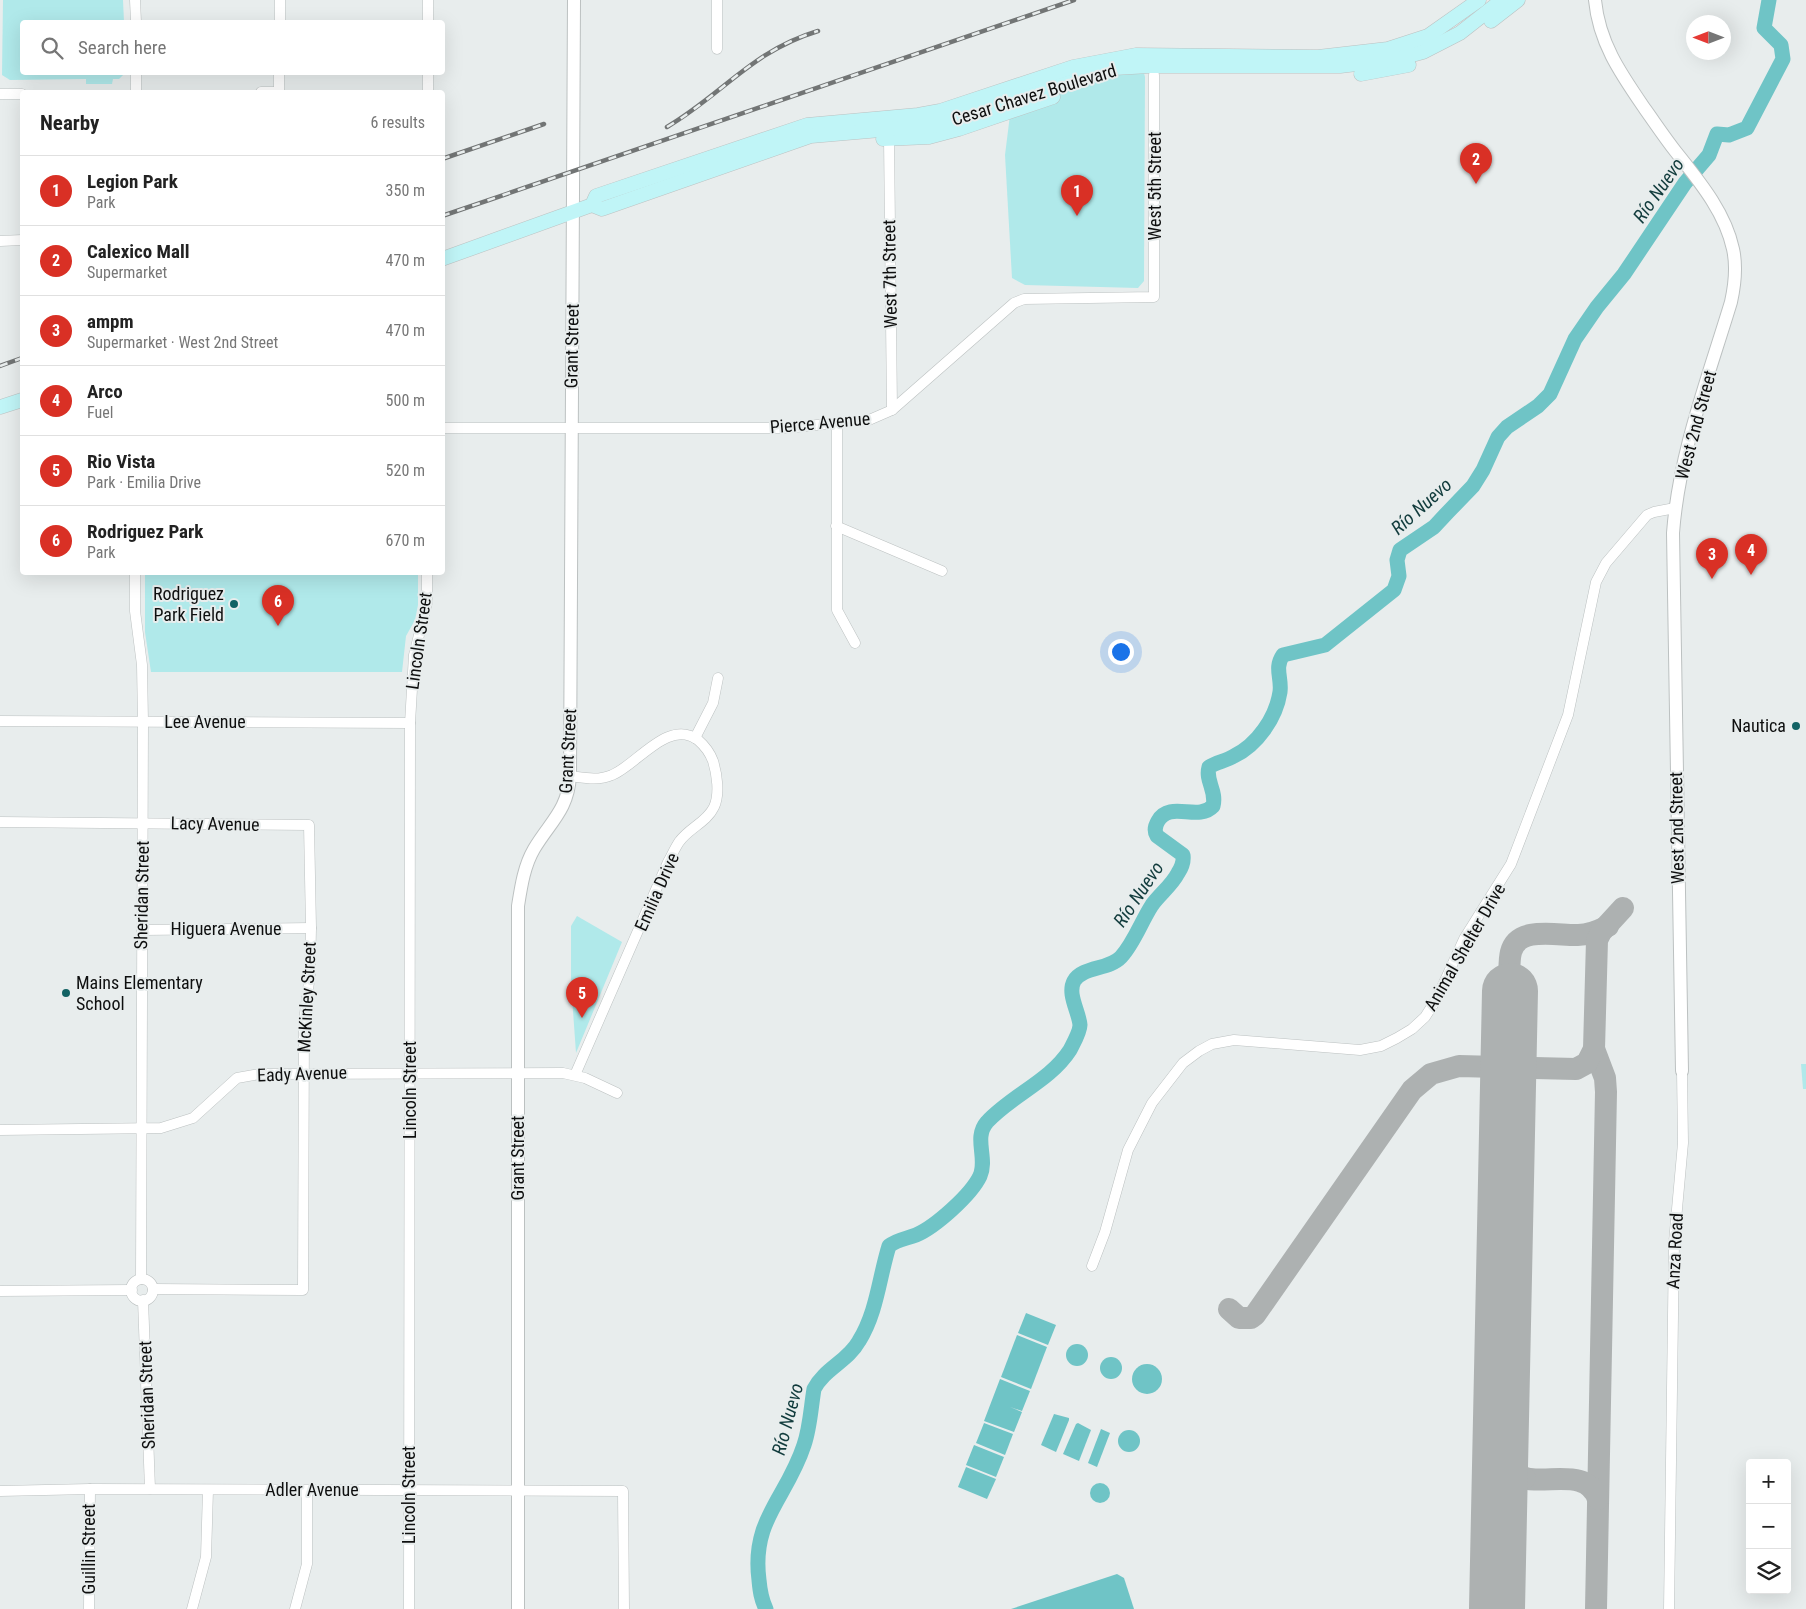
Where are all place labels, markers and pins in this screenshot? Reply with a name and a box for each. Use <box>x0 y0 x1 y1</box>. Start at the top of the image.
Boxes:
pin: 2 <box>1460 143 1492 184</box>
pin: 1 <box>1061 175 1093 216</box>
pin: 4 <box>1735 534 1767 575</box>
pin: 3 <box>1696 538 1728 579</box>
place label: Rodriguez Park Field <box>153 583 224 625</box>
pin: 6 <box>262 585 294 626</box>
marker: Rodriguez Park Field <box>228 598 240 610</box>
place label: Nautica <box>1731 715 1786 736</box>
marker: Nautica <box>1790 720 1802 732</box>
place label: Mains Elementary School <box>76 972 203 1014</box>
pin: 5 <box>566 977 598 1018</box>
marker: Mains Elementary School <box>60 987 72 999</box>

